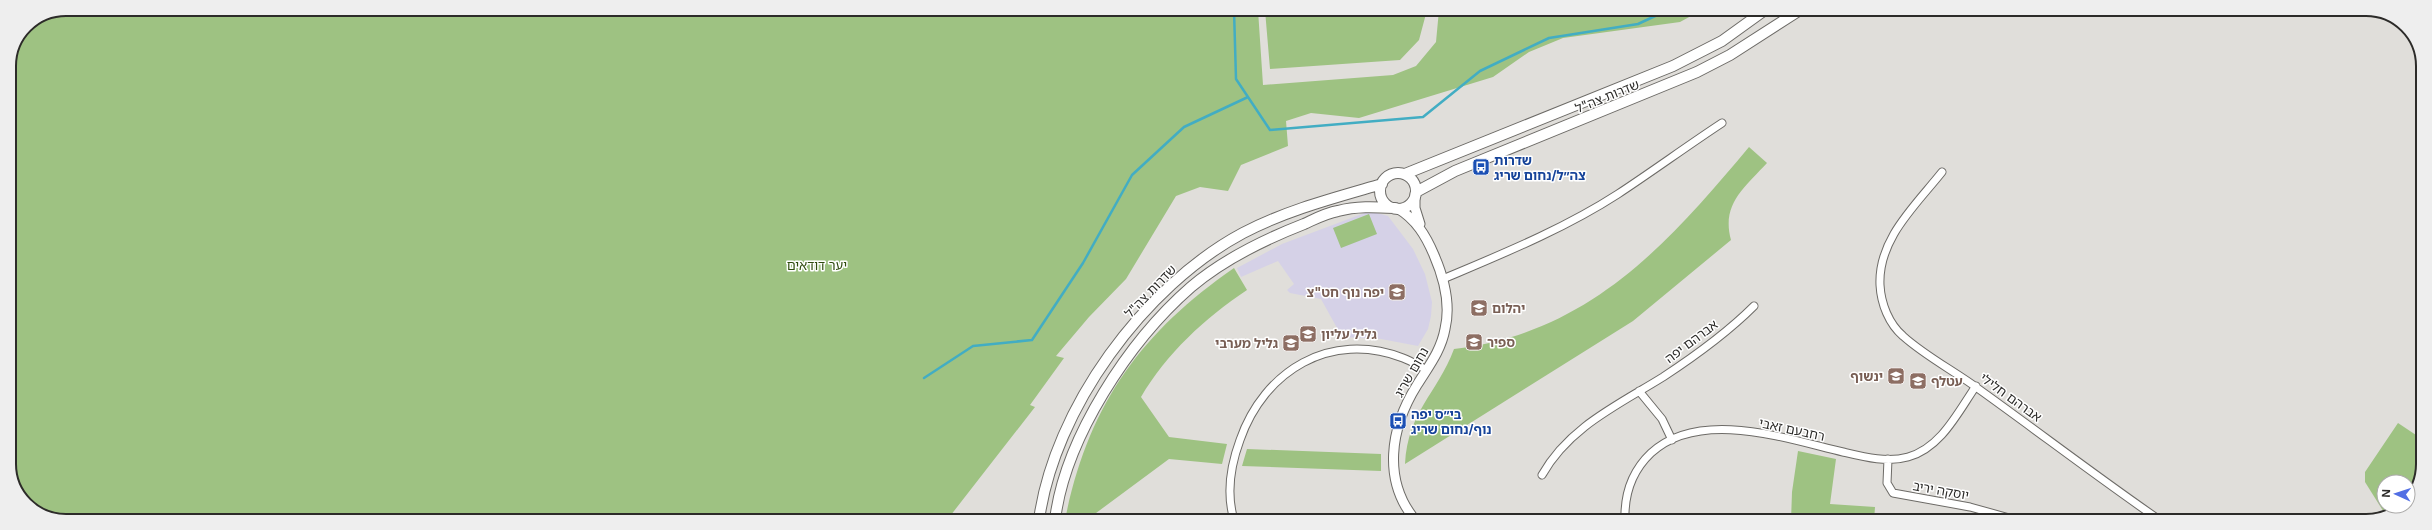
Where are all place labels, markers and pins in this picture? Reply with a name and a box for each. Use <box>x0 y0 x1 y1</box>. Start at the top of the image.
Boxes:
place label: שדרות צה״ל/נחום שריג <box>1494 152 1586 183</box>
bus stop icon: שדרות צה״ל/נחום שריג <box>1471 157 1491 177</box>
school or university icon: יפה נוף חט"צ <box>1387 282 1407 302</box>
place label: יפה נוף חט"צ <box>1307 284 1384 300</box>
school or university icon: יהלום <box>1469 298 1489 318</box>
place label: יהלום <box>1492 300 1525 316</box>
school or university icon: גליל עליון <box>1298 324 1318 344</box>
place label: גליל עליון <box>1321 326 1377 342</box>
school or university icon: ספיר <box>1464 332 1484 352</box>
school or university icon: גליל מערבי <box>1281 333 1301 353</box>
place label: ספיר <box>1487 334 1515 350</box>
place label: גליל מערבי <box>1215 335 1279 351</box>
school or university icon: ינשוף <box>1886 366 1906 386</box>
place label: ינשוף <box>1850 368 1883 384</box>
school or university icon: עטלף <box>1908 371 1928 391</box>
place label: עטלף <box>1931 373 1963 389</box>
place label: בי״ס יפה נוף/נחום שריג <box>1411 406 1492 437</box>
bus stop icon: בי״ס יפה נוף/נחום שריג <box>1388 411 1408 431</box>

